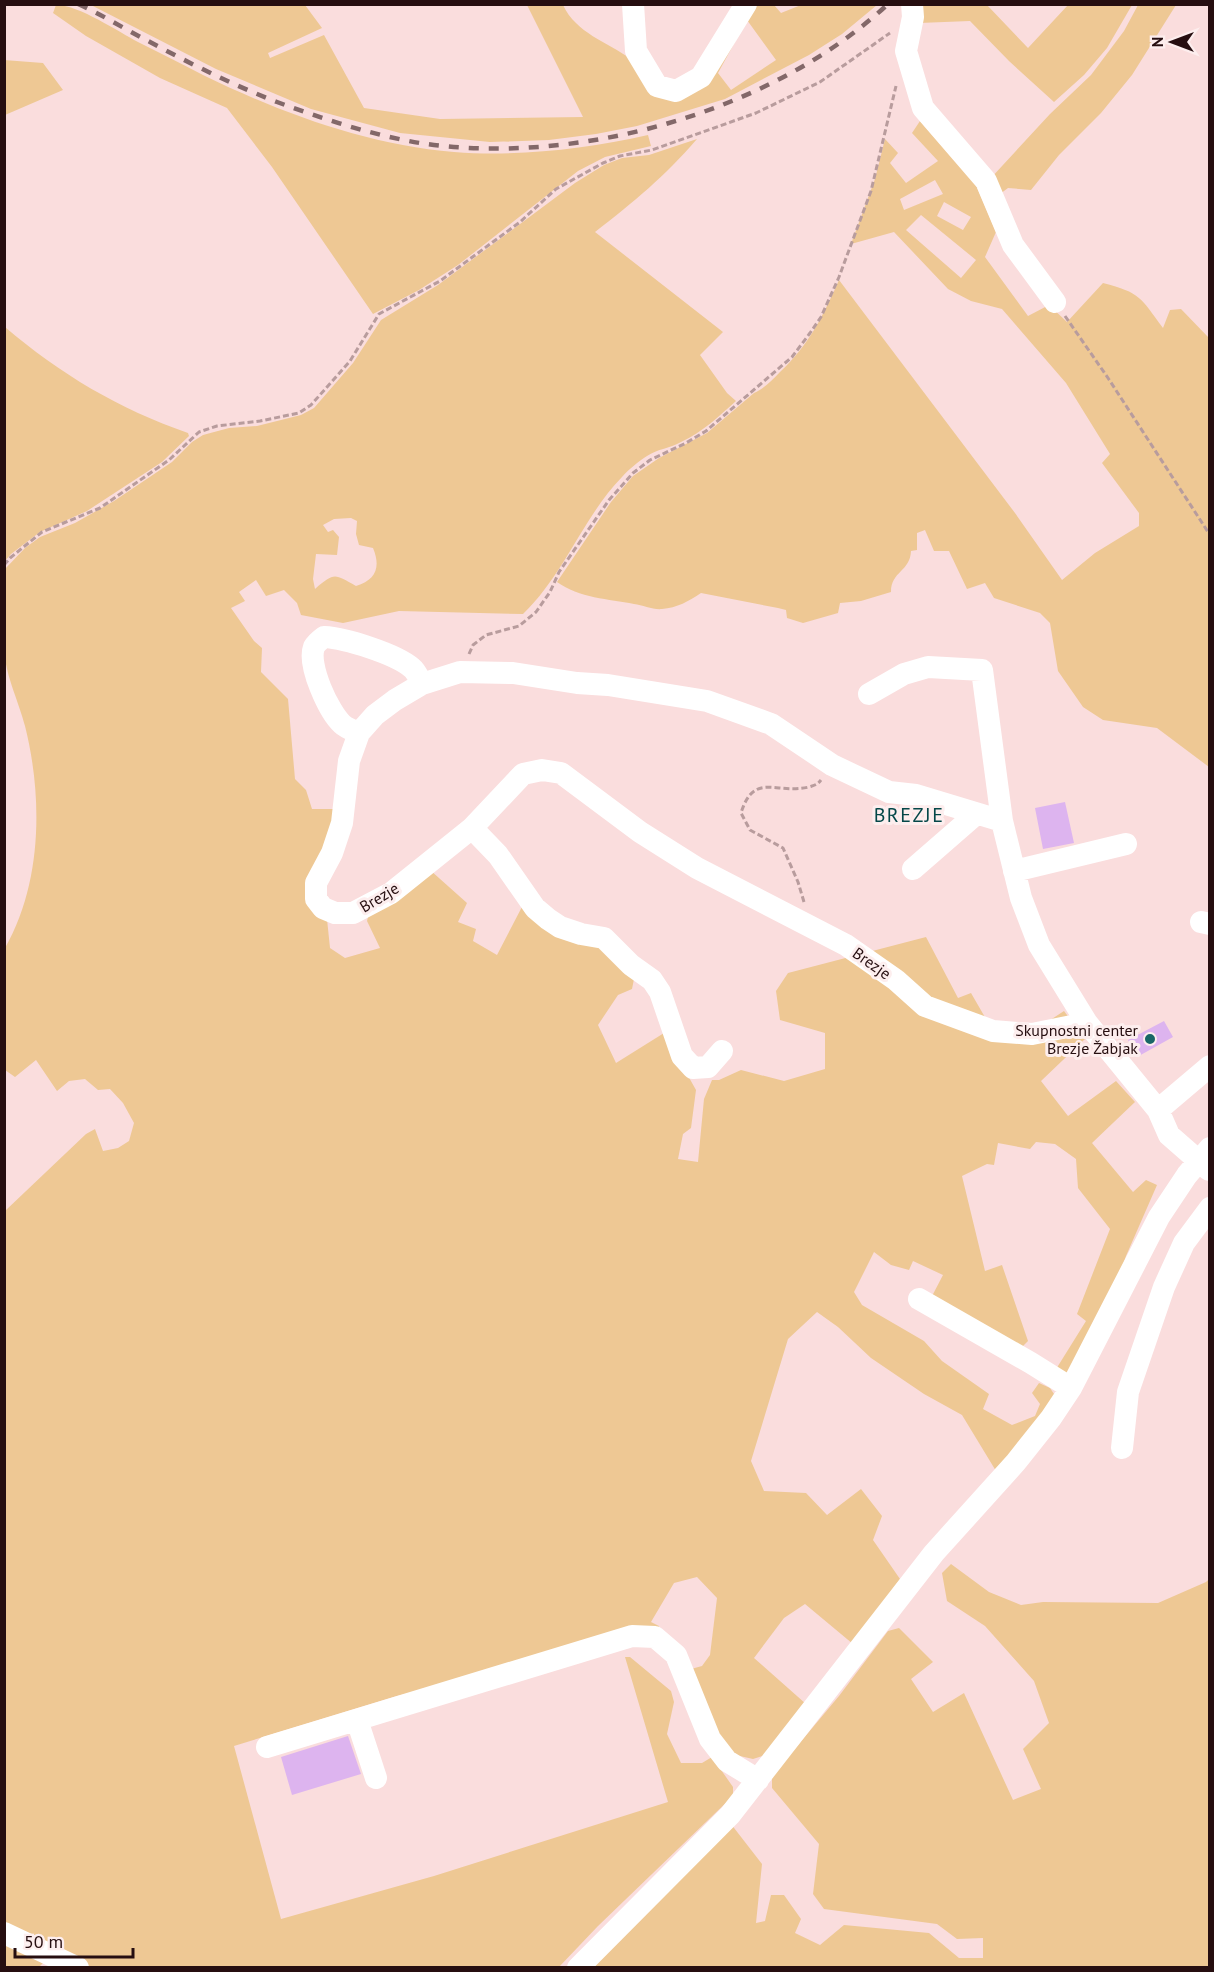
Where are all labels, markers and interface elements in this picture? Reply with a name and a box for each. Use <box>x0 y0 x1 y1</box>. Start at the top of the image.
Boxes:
north arrow <box>1142 12 1202 72</box>
text: N <box>1147 37 1167 47</box>
district label: BREZJE <box>874 802 944 828</box>
street label: Brezje <box>356 878 402 916</box>
street label: Brezje <box>849 943 895 983</box>
place label: Skupnostni center Brezje Žabjak <box>1015 1020 1139 1058</box>
marker: Skupnostni center Brezje Žabjak <box>1143 1032 1157 1046</box>
scale bar <box>15 1921 134 1959</box>
text: 50 m <box>24 1930 63 1953</box>

